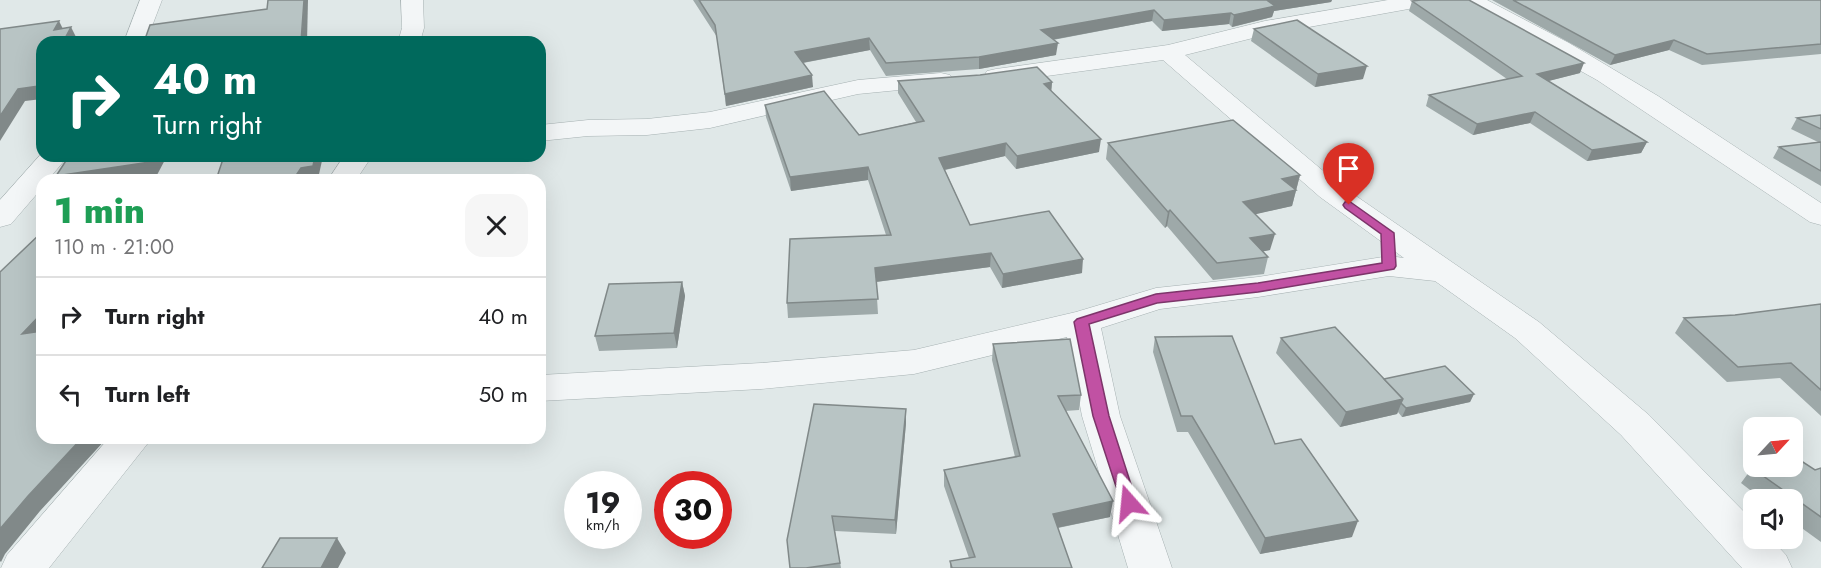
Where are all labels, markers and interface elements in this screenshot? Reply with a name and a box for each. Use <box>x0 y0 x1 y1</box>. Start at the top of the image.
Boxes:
text: 40 m <box>153 49 257 110</box>
icon: right <box>54 60 132 138</box>
text: Turn right <box>153 105 261 144</box>
pin <box>1323 143 1374 205</box>
icon: arrive <box>1332 152 1365 185</box>
text: 1 min <box>54 184 145 236</box>
button: close <box>465 194 528 257</box>
text: 110 m · 21:00 <box>54 233 174 262</box>
icon: right <box>54 300 87 333</box>
text: Turn right <box>105 300 205 332</box>
text: 40 m <box>478 300 528 332</box>
icon: left <box>54 378 87 411</box>
text: Turn left <box>105 378 190 410</box>
text: 50 m <box>479 378 528 410</box>
north arrow <box>1743 417 1803 477</box>
map controls <box>1743 417 1803 549</box>
speed limit sign: 30 <box>654 471 732 549</box>
position arrow <box>1097 471 1161 535</box>
text: 19 <box>585 481 621 524</box>
button: sound <box>1743 489 1803 549</box>
text: km/h <box>586 514 620 536</box>

